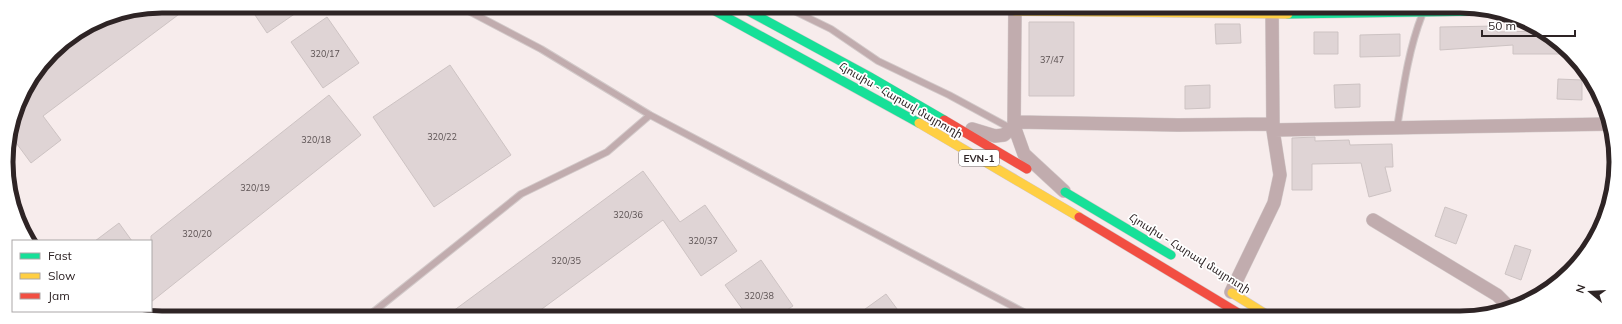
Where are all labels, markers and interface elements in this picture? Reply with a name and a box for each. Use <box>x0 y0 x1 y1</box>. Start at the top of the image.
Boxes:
scale bar <box>1482 12 1575 38</box>
text: 50 m <box>1488 18 1516 33</box>
house number: 320/17 <box>310 48 340 59</box>
house number: 37/47 <box>1040 54 1064 65</box>
street label: Հյուսիս - Հարավ մայրուղի <box>837 59 965 141</box>
house number: 320/22 <box>427 131 457 142</box>
house number: 320/18 <box>301 134 331 145</box>
road number: EVN-1 <box>959 150 999 166</box>
house number: 320/19 <box>240 182 270 193</box>
house number: 320/36 <box>613 209 643 220</box>
street label: Հյուսիս - Հարավ մայրուղի <box>1127 210 1253 296</box>
house number: 320/20 <box>182 228 212 239</box>
house number: 320/37 <box>688 235 718 246</box>
legend <box>12 240 152 312</box>
text: Fast <box>48 248 72 263</box>
house number: 320/35 <box>551 255 581 266</box>
text: Slow <box>48 268 76 283</box>
north arrow <box>1570 272 1610 312</box>
text: N <box>1573 283 1588 295</box>
text: Jam <box>48 288 70 303</box>
house number: 320/38 <box>744 290 774 301</box>

